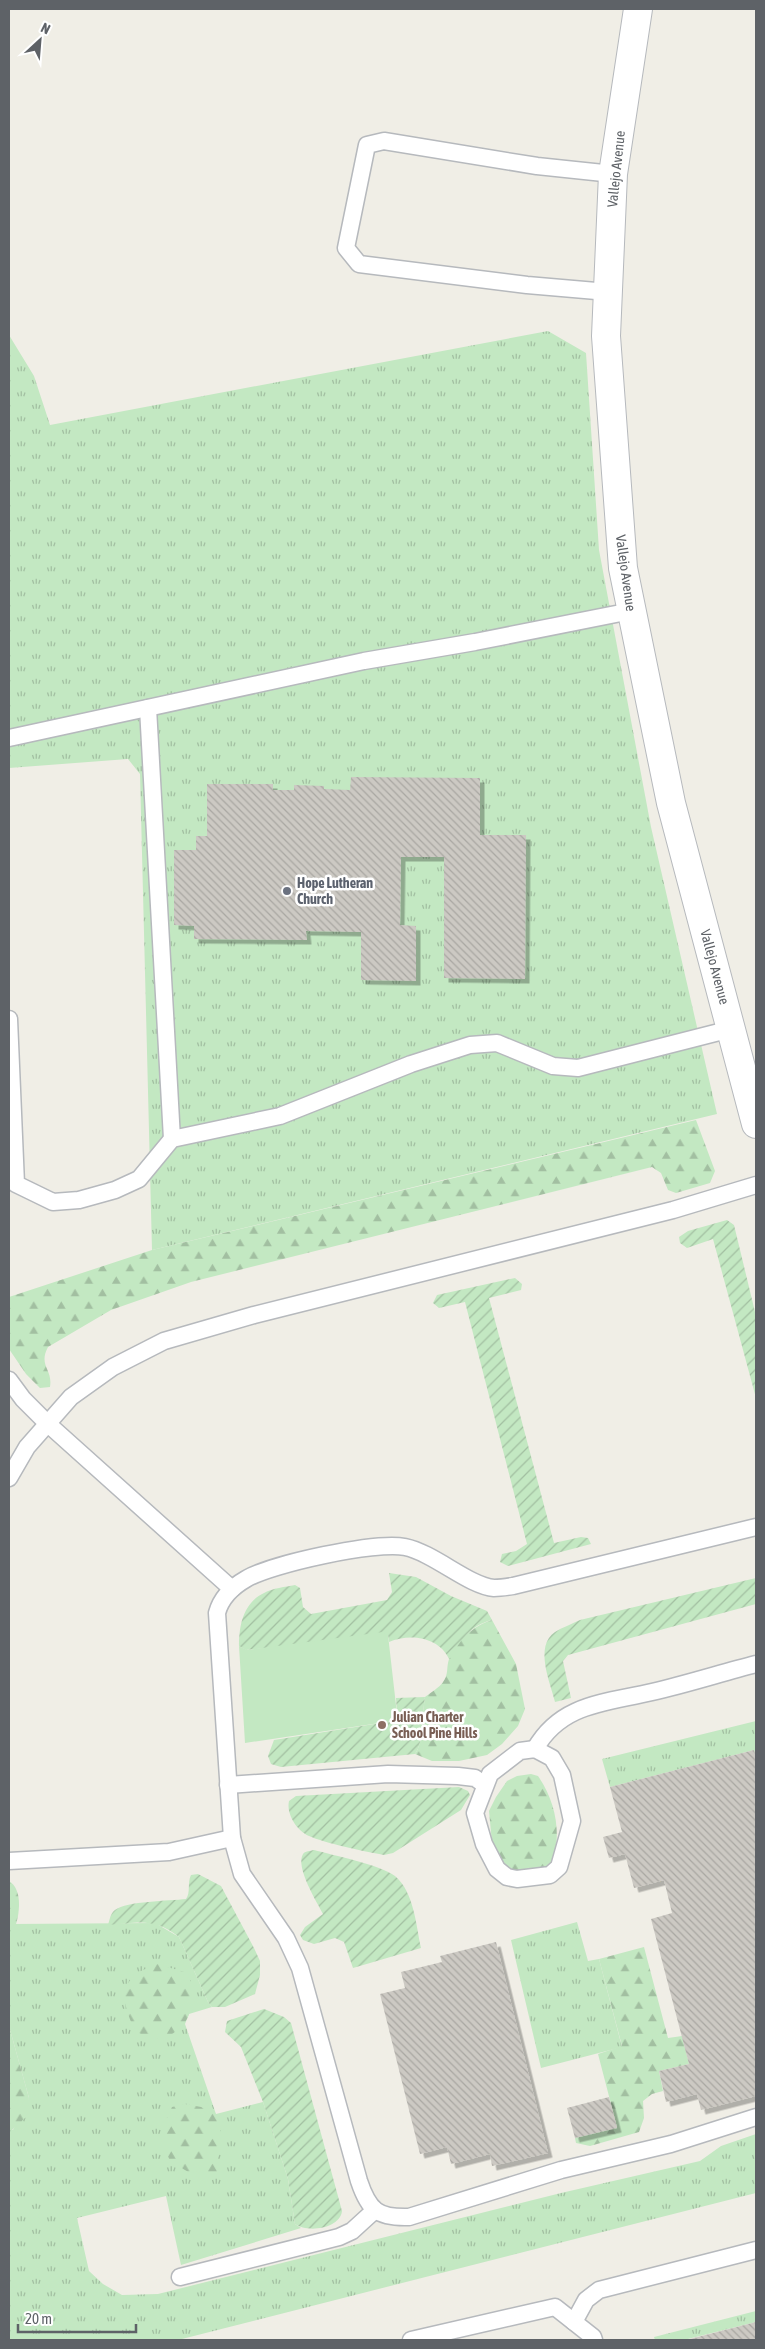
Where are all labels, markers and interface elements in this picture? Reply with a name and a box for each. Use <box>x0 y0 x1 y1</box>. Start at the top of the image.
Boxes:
north arrow <box>15 15 65 65</box>
text: N <box>38 19 53 37</box>
street label: Vallejo Avenue <box>604 130 628 208</box>
street label: Vallejo Avenue <box>613 534 639 612</box>
place label: Hope Lutheran Church <box>297 875 373 907</box>
marker: Hope Lutheran Church <box>281 885 293 897</box>
street label: Vallejo Avenue <box>697 928 733 1006</box>
place label: Julian Charter School Pine Hills <box>391 1709 477 1741</box>
marker: Julian Charter School Pine Hills <box>376 1719 388 1731</box>
scale bar <box>18 2302 135 2334</box>
text: 20 m <box>25 2310 52 2327</box>

